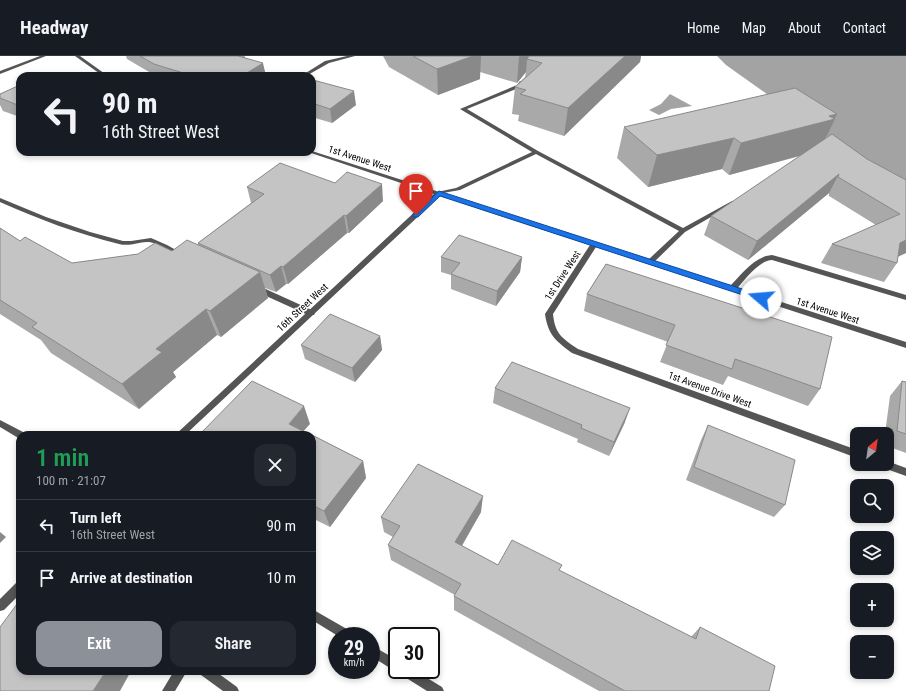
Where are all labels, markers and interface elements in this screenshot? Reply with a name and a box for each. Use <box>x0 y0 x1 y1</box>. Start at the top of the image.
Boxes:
text: Headway <box>20 16 88 39</box>
text: Home <box>687 20 720 36</box>
text: Map <box>742 20 766 36</box>
text: About <box>788 20 821 36</box>
text: Contact <box>843 20 886 36</box>
text: 90 m <box>102 87 158 120</box>
icon: left <box>36 88 88 140</box>
text: 16th Street West <box>102 121 220 142</box>
street label: 1st Avenue West <box>327 143 393 174</box>
pin <box>399 174 433 215</box>
icon: arrive <box>405 180 427 202</box>
street label: 1st Drive West <box>542 248 582 302</box>
position arrow <box>740 277 782 319</box>
street label: 16th Street West <box>275 281 330 334</box>
street label: 1st Avenue West <box>795 295 861 326</box>
street label: 1st Avenue Drive West <box>667 369 753 410</box>
north arrow <box>850 427 894 471</box>
map controls <box>850 427 894 679</box>
text: 1 min <box>36 444 89 472</box>
button: close <box>254 444 296 486</box>
text: 100 m · 21:07 <box>36 473 106 488</box>
button: search <box>850 479 894 523</box>
text: Turn left <box>70 509 121 527</box>
icon: left <box>36 515 58 537</box>
text: 90 m <box>266 517 296 535</box>
text: 16th Street West <box>70 527 155 542</box>
button: layers <box>850 531 894 575</box>
icon: arrive <box>36 567 58 589</box>
text: Arrive at destination <box>70 569 193 587</box>
text: 10 m <box>266 569 296 587</box>
button: + <box>850 583 894 627</box>
button: Exit <box>36 621 162 667</box>
button: Share <box>170 621 296 667</box>
speed limit sign: 30 <box>388 627 440 679</box>
button: − <box>850 635 894 679</box>
text: 29 <box>344 636 364 660</box>
text: km/h <box>344 657 364 668</box>

